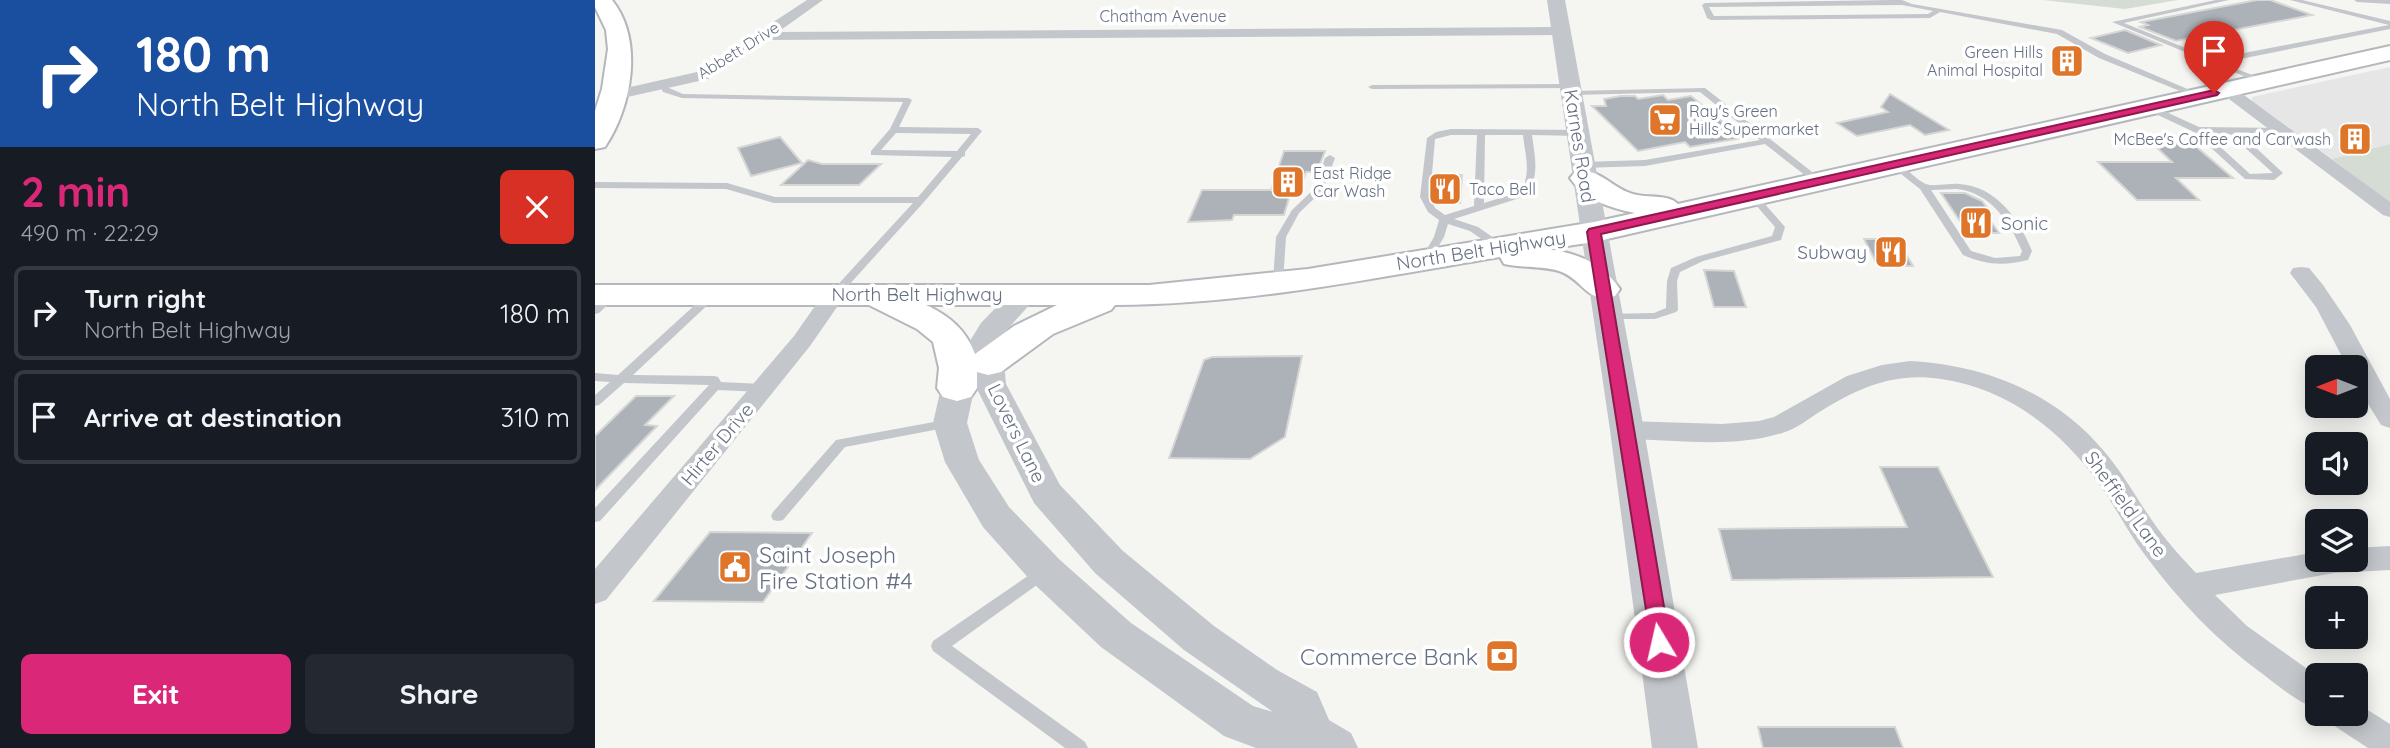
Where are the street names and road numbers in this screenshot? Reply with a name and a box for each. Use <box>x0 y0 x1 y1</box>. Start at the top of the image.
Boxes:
street label: Chatham Avenue <box>1099 6 1227 26</box>
street label: Abbett Drive <box>693 17 783 83</box>
street label: Karnes Road <box>1559 88 1601 204</box>
street label: North Belt Highway <box>1395 225 1567 275</box>
street label: North Belt Highway <box>831 282 1003 306</box>
street label: Lovers Lane <box>983 380 1051 486</box>
street label: Hirter Drive <box>676 398 758 490</box>
street label: Sheffield Lane <box>2080 446 2172 562</box>

